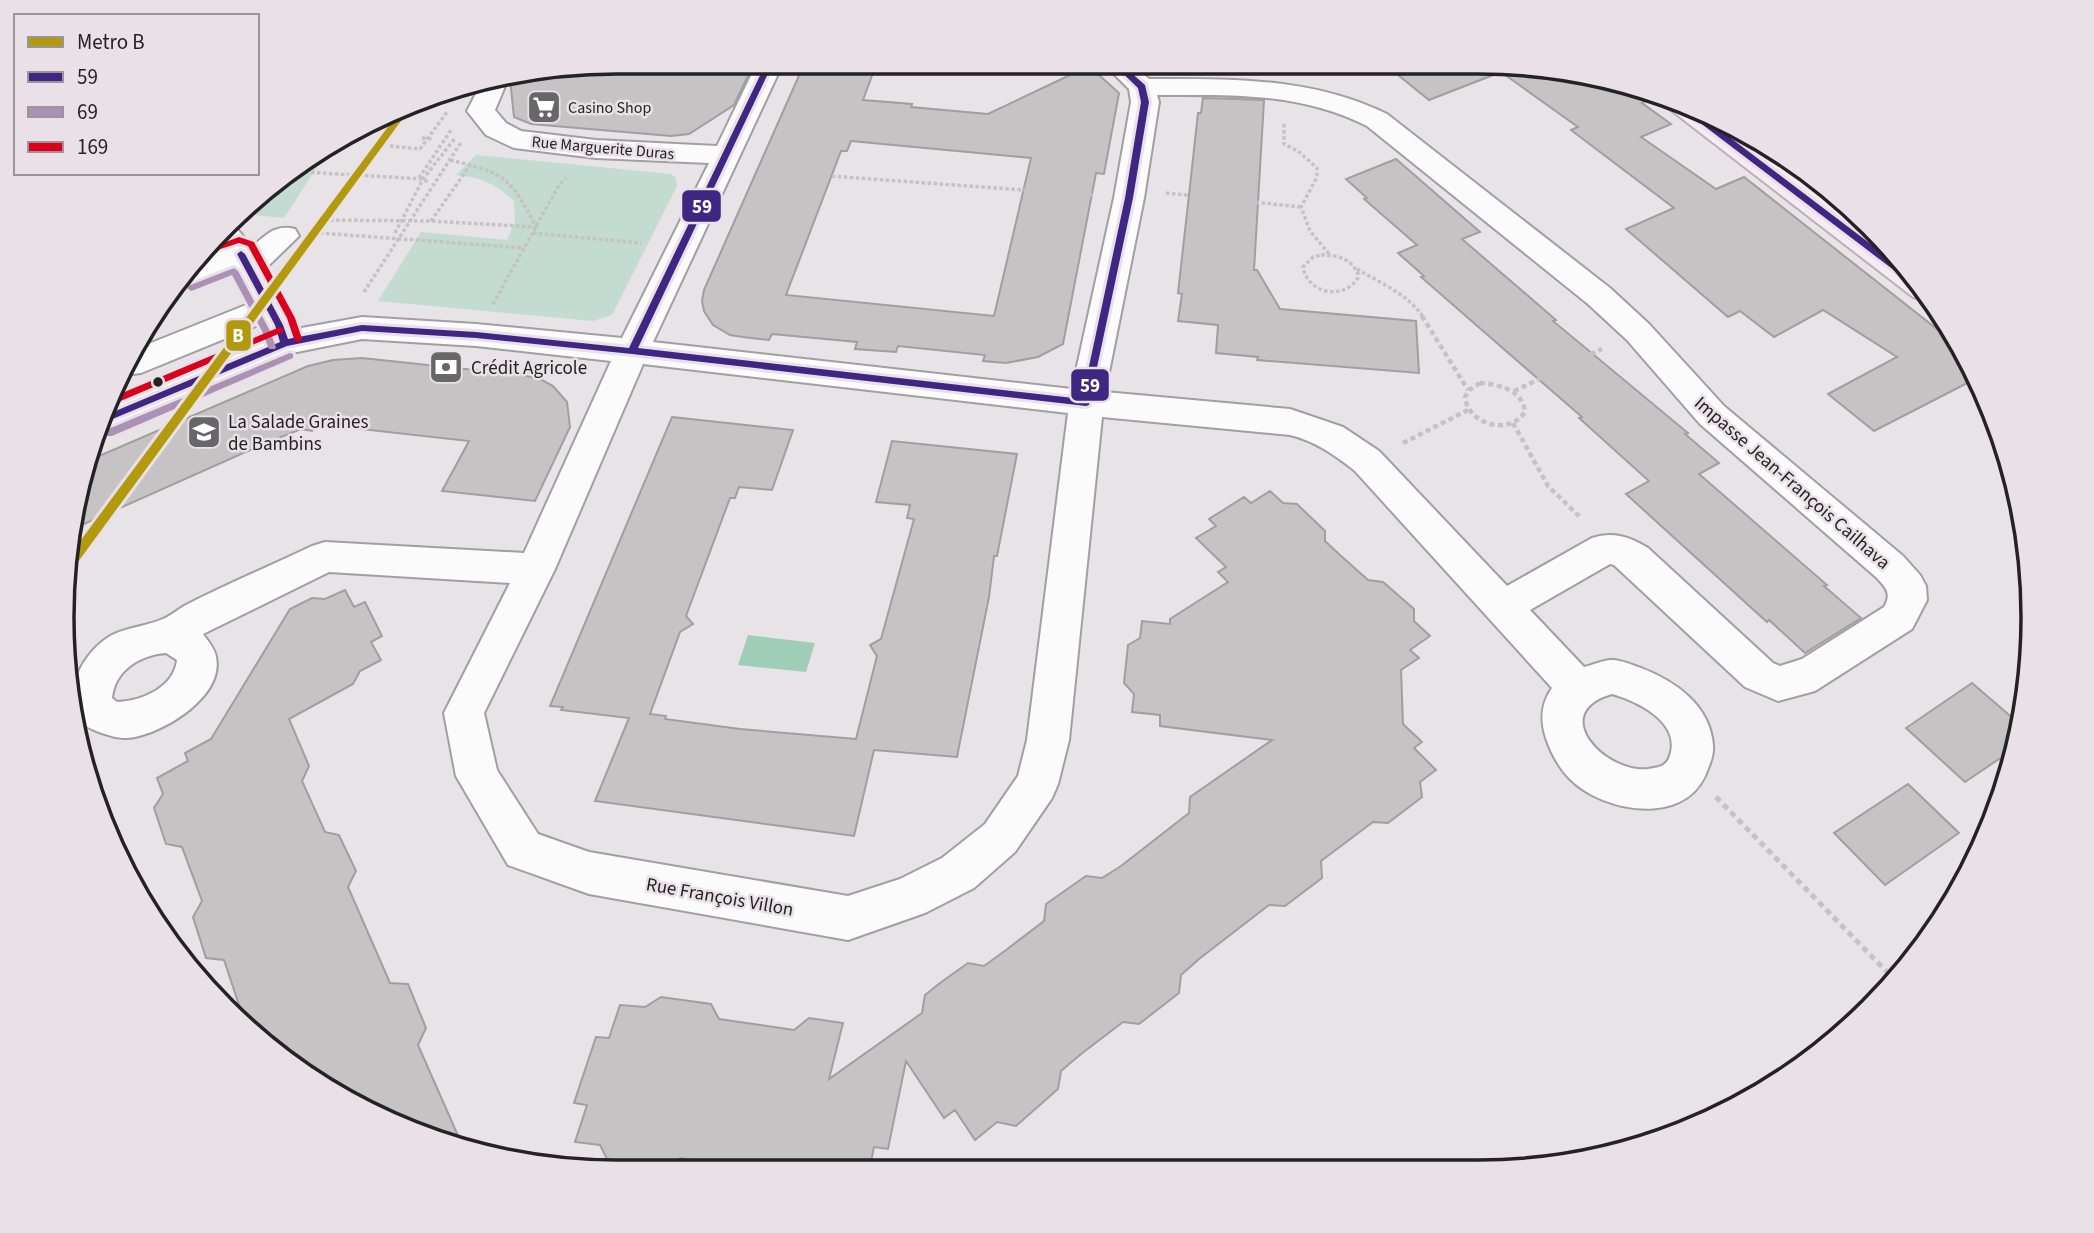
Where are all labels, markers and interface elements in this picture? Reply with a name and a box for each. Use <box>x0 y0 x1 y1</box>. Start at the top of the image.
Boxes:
legend <box>14 14 259 175</box>
text: Metro B <box>77 27 145 57</box>
text: 59 <box>77 62 98 92</box>
supermarket icon: Casino Shop <box>525 88 563 126</box>
text: 69 <box>77 97 98 127</box>
place label: Casino Shop <box>568 97 651 119</box>
street label: Rue Marguerite Duras <box>531 131 675 165</box>
text: 169 <box>77 132 108 162</box>
line badge: 59 <box>681 189 722 223</box>
text: 59 <box>692 194 712 221</box>
line badge: B <box>225 319 252 352</box>
text: B <box>232 323 244 350</box>
bank icon: Crédit Agricole <box>427 348 465 386</box>
place label: Crédit Agricole <box>471 355 587 382</box>
line badge: 59 <box>1070 368 1110 402</box>
text: 59 <box>1080 373 1100 400</box>
unlabelled marker <box>151 375 165 389</box>
street label: Impasse Jean-François Cailhava <box>1688 390 1896 576</box>
place label: La Salade Graines de Bambins <box>228 409 368 458</box>
school or university icon: La Salade Graines de Bambins <box>185 413 223 451</box>
street label: Rue François Villon <box>644 871 796 924</box>

